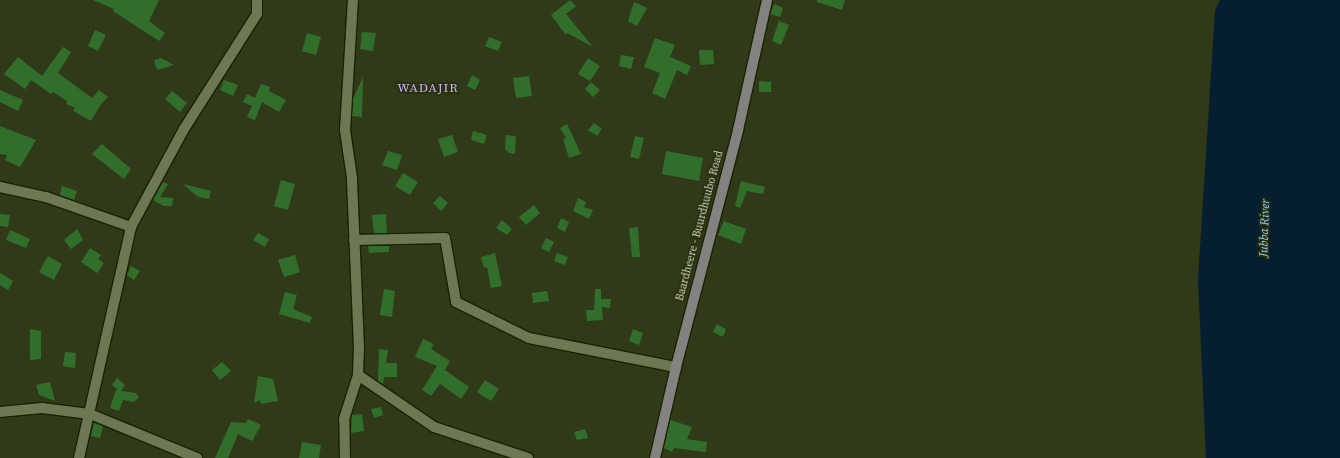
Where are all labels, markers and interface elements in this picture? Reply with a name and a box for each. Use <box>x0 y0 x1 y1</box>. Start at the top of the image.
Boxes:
district label: WADAJIR <box>397 80 459 96</box>
street label: Baardheere - Buurdhuubo Road <box>674 149 726 303</box>
water label: Jubba River <box>1257 199 1273 257</box>

